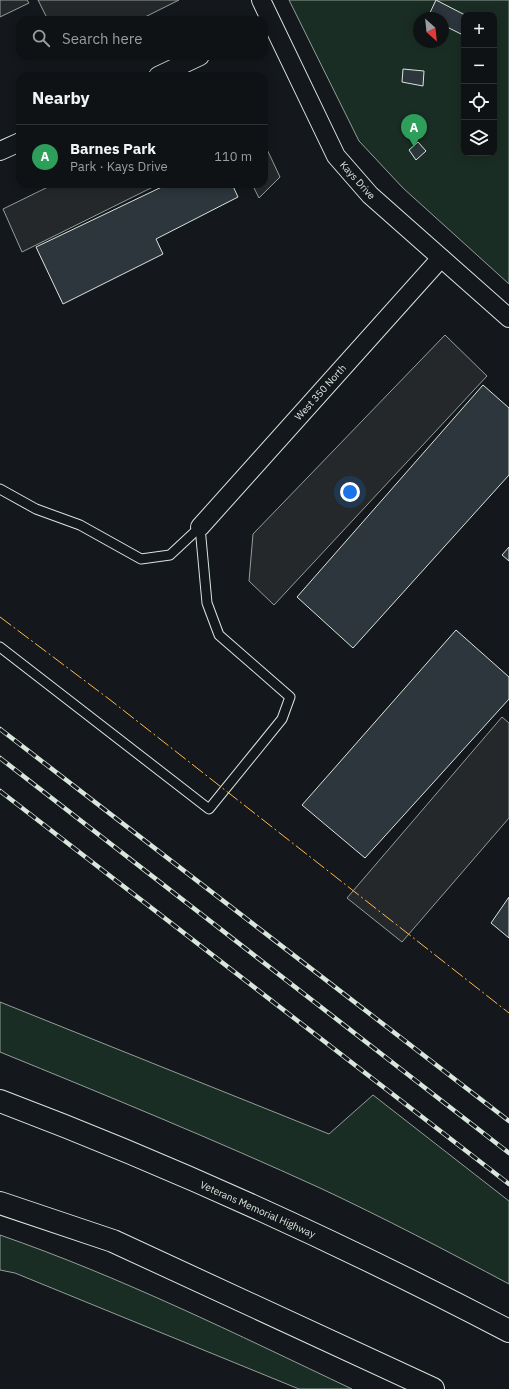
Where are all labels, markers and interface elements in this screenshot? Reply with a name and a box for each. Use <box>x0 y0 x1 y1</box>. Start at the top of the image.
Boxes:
north arrow <box>413 12 449 48</box>
map controls <box>461 12 497 156</box>
button: + <box>461 12 497 48</box>
search box <box>16 16 268 60</box>
icon: search <box>30 27 52 49</box>
text: Search here <box>62 29 142 48</box>
button: − <box>461 48 497 84</box>
button: locate <box>461 84 497 120</box>
text: Nearby <box>32 87 90 109</box>
pin: A <box>401 114 427 147</box>
button: layers <box>461 120 497 156</box>
text: Barnes Park <box>70 139 156 158</box>
text: A <box>41 148 49 165</box>
text: 110 m <box>214 148 252 165</box>
text: Park · Kays Drive <box>70 158 168 175</box>
street label: Kays Drive <box>337 159 378 202</box>
street label: West 350 North <box>292 362 349 423</box>
your location <box>340 482 360 502</box>
street label: Veterans Memorial Highway <box>198 1178 318 1241</box>

